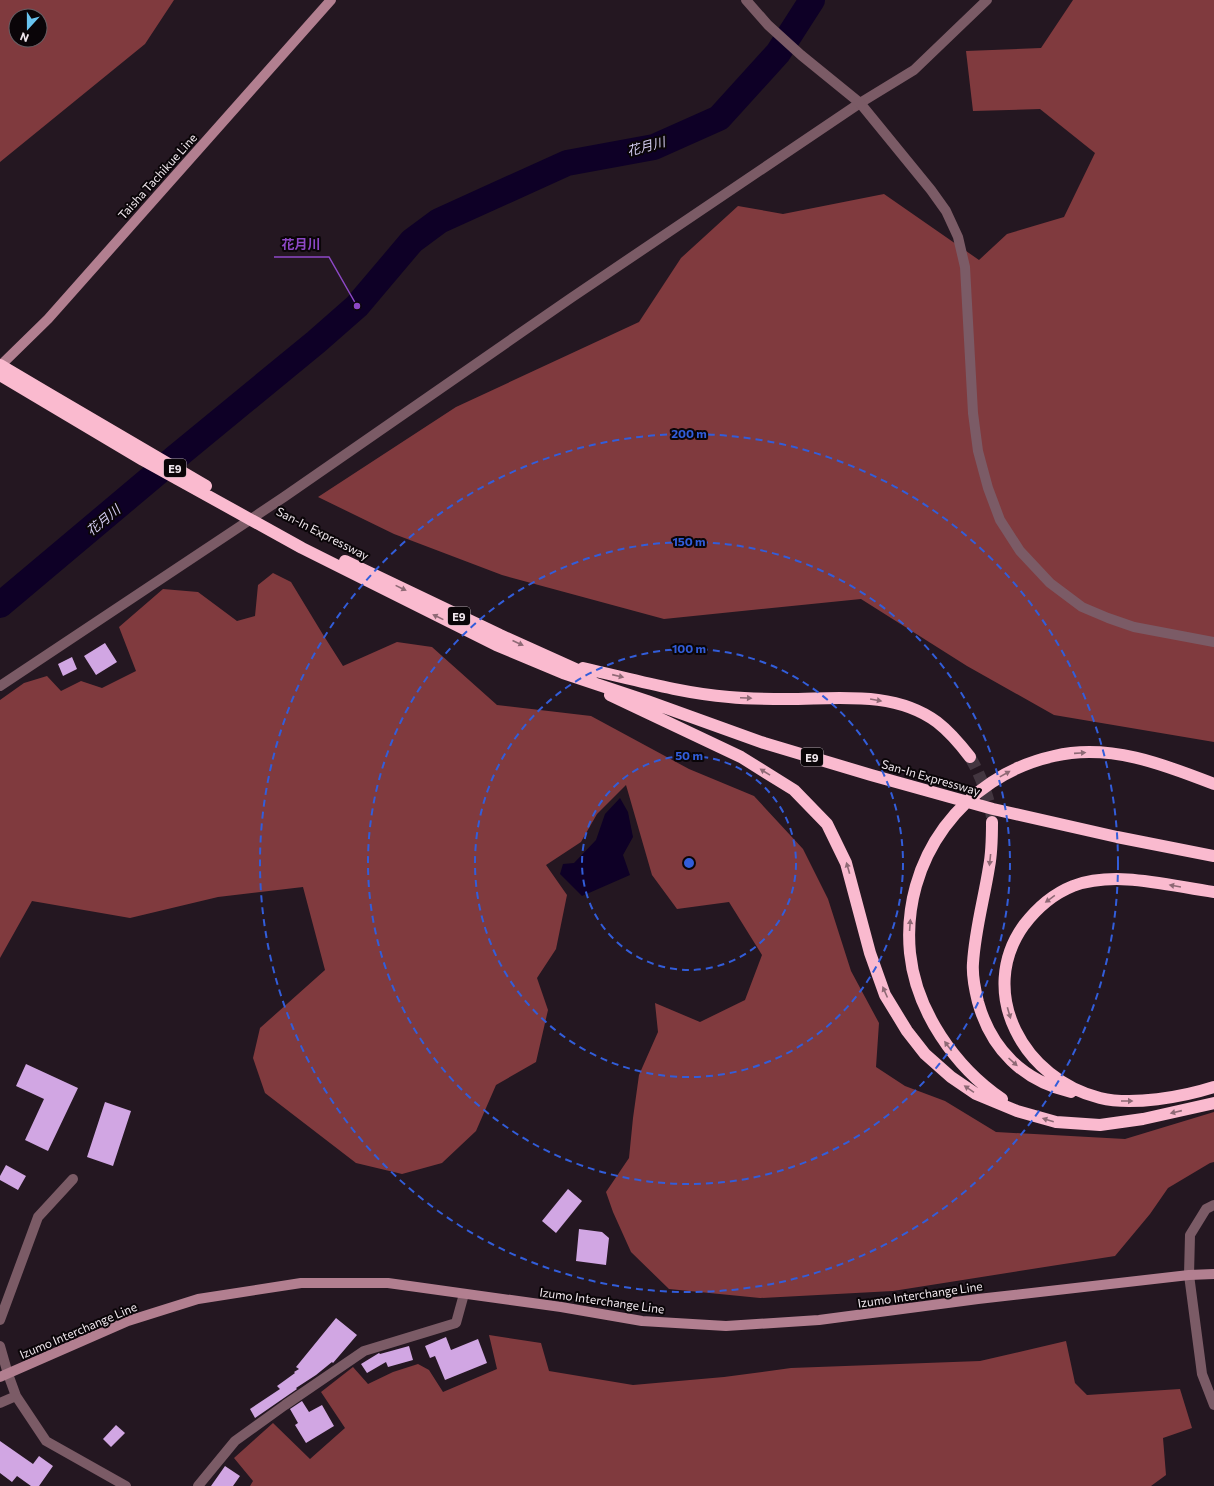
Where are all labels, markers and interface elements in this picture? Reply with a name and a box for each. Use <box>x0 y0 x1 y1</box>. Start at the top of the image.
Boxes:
north arrow <box>8 8 48 48</box>
text: N <box>18 30 30 45</box>
street label: Taisha Tachikue Line <box>115 130 199 222</box>
water label: 花月川 <box>625 133 669 159</box>
callout: 花月川 <box>274 232 329 257</box>
text: 花月川 <box>281 236 321 252</box>
text: 200 m <box>671 426 707 440</box>
road number: E9 <box>164 459 186 477</box>
water label: 花月川 <box>83 500 125 539</box>
street label: San-In Expressway <box>274 504 372 562</box>
text: 150 m <box>672 534 706 548</box>
one-way arrow <box>395 585 406 591</box>
road number: E9 <box>448 607 470 625</box>
one-way arrow <box>432 614 444 620</box>
one-way arrow <box>513 641 525 647</box>
text: 100 m <box>672 641 706 655</box>
one-way arrow <box>612 674 624 680</box>
one-way arrow <box>740 695 753 701</box>
one-way arrow <box>870 697 882 703</box>
text: 50 m <box>675 748 703 762</box>
road number: E9 <box>801 748 823 766</box>
one-way arrow <box>1074 749 1086 756</box>
street label: San-In Expressway <box>880 756 982 798</box>
one-way arrow <box>759 769 771 776</box>
one-way arrow <box>999 771 1011 778</box>
one-way arrow <box>987 854 993 866</box>
centre of rings <box>682 856 696 870</box>
one-way arrow <box>844 862 850 874</box>
one-way arrow <box>1169 883 1182 889</box>
one-way arrow <box>1045 895 1055 903</box>
one-way arrow <box>907 919 914 931</box>
one-way arrow <box>882 987 888 998</box>
one-way arrow <box>1006 1007 1012 1019</box>
one-way arrow <box>945 1041 953 1051</box>
one-way arrow <box>1008 1058 1018 1067</box>
one-way arrow <box>964 1085 974 1093</box>
one-way arrow <box>1121 1098 1134 1104</box>
one-way arrow <box>1170 1109 1182 1115</box>
one-way arrow <box>1041 1117 1053 1123</box>
street label: Izumo Interchange Line <box>857 1278 983 1310</box>
street label: Izumo Interchange Line <box>539 1284 665 1316</box>
street label: Izumo Interchange Line <box>17 1299 139 1361</box>

